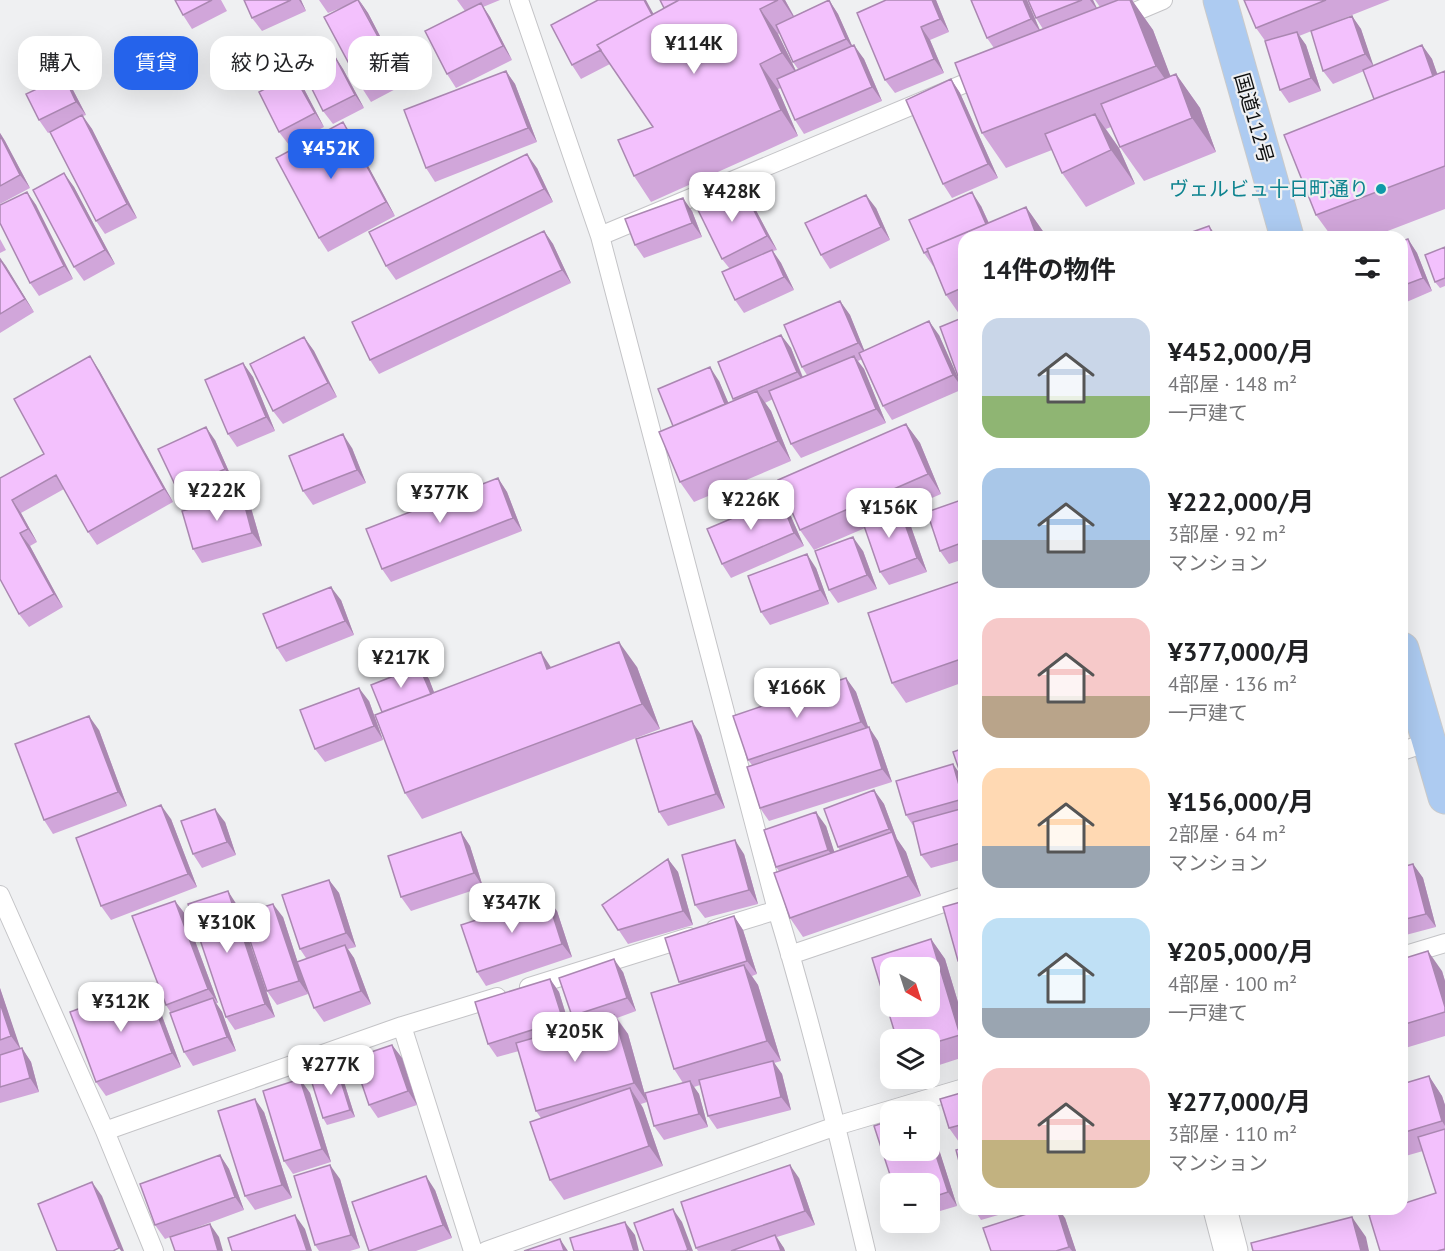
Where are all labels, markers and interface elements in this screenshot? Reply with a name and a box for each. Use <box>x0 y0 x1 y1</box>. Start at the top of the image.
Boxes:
pin: ¥114K <box>652 24 736 75</box>
text: ¥114K <box>665 30 723 56</box>
chip: 購入 <box>18 36 102 90</box>
chip: 賃貸 <box>114 36 198 90</box>
chip: 絞り込み <box>210 36 336 90</box>
chip: 新着 <box>348 36 432 90</box>
street label: 国道112号 <box>1229 70 1279 166</box>
pin: ¥452K <box>289 129 373 180</box>
text: ¥452K <box>302 135 360 161</box>
pin: ¥428K <box>690 172 774 223</box>
place label: ヴェルビュ十日町通り <box>1169 176 1369 202</box>
text: ¥428K <box>703 178 761 204</box>
marker: ヴェルビュ十日町通り <box>1374 182 1388 196</box>
icon: filters <box>1351 251 1384 284</box>
text: 14件の物件 <box>982 253 1115 286</box>
text: ¥452,000/月 <box>1168 335 1314 368</box>
icon: home <box>1030 342 1102 414</box>
text: 4部屋 · 148 m² <box>1168 371 1297 397</box>
text: 一戸建て <box>1168 400 1248 426</box>
pin: ¥222K <box>175 471 259 522</box>
pin: ¥377K <box>398 473 482 524</box>
text: ¥222K <box>188 477 246 503</box>
text: ¥377K <box>411 479 469 505</box>
pin: ¥226K <box>709 480 793 531</box>
text: ¥222,000/月 <box>1168 485 1314 518</box>
text: ¥226K <box>722 486 780 512</box>
pin: ¥156K <box>847 488 931 539</box>
icon: home <box>1030 492 1102 564</box>
text: ¥156K <box>860 494 918 520</box>
text: 3部屋 · 92 m² <box>1168 521 1286 547</box>
text: マンション <box>1168 550 1268 576</box>
text: ¥377,000/月 <box>1168 635 1311 668</box>
pin: ¥217K <box>359 638 443 689</box>
icon: home <box>1030 642 1102 714</box>
text: ¥217K <box>372 644 430 670</box>
pin: ¥166K <box>755 668 839 719</box>
text: 4部屋 · 136 m² <box>1168 671 1297 697</box>
text: ¥166K <box>768 674 826 700</box>
text: 一戸建て <box>1168 700 1248 726</box>
text: ¥156,000/月 <box>1168 785 1314 818</box>
icon: home <box>1030 792 1102 864</box>
text: 2部屋 · 64 m² <box>1168 821 1286 847</box>
text: マンション <box>1168 850 1268 876</box>
pin: ¥347K <box>470 883 554 934</box>
text: ¥347K <box>483 889 541 915</box>
pin: ¥310K <box>185 903 269 954</box>
text: ¥310K <box>198 909 256 935</box>
text: ¥205,000/月 <box>1168 935 1314 968</box>
icon: home <box>1030 942 1102 1014</box>
north arrow <box>880 957 940 1017</box>
map controls <box>880 957 940 1233</box>
text: 4部屋 · 100 m² <box>1168 971 1297 997</box>
pin: ¥312K <box>79 982 163 1033</box>
text: ¥312K <box>92 988 150 1014</box>
text: 一戸建て <box>1168 1000 1248 1026</box>
pin: ¥205K <box>533 1012 617 1063</box>
text: ¥205K <box>546 1018 604 1044</box>
button: layers <box>880 1029 940 1089</box>
pin: ¥277K <box>289 1045 373 1096</box>
text: ¥277K <box>302 1051 360 1077</box>
text: ¥277,000/月 <box>1168 1085 1311 1118</box>
icon: home <box>1030 1092 1102 1164</box>
button: + <box>880 1101 940 1161</box>
text: 3部屋 · 110 m² <box>1168 1121 1297 1147</box>
text: マンション <box>1168 1150 1268 1176</box>
button: − <box>880 1173 940 1233</box>

